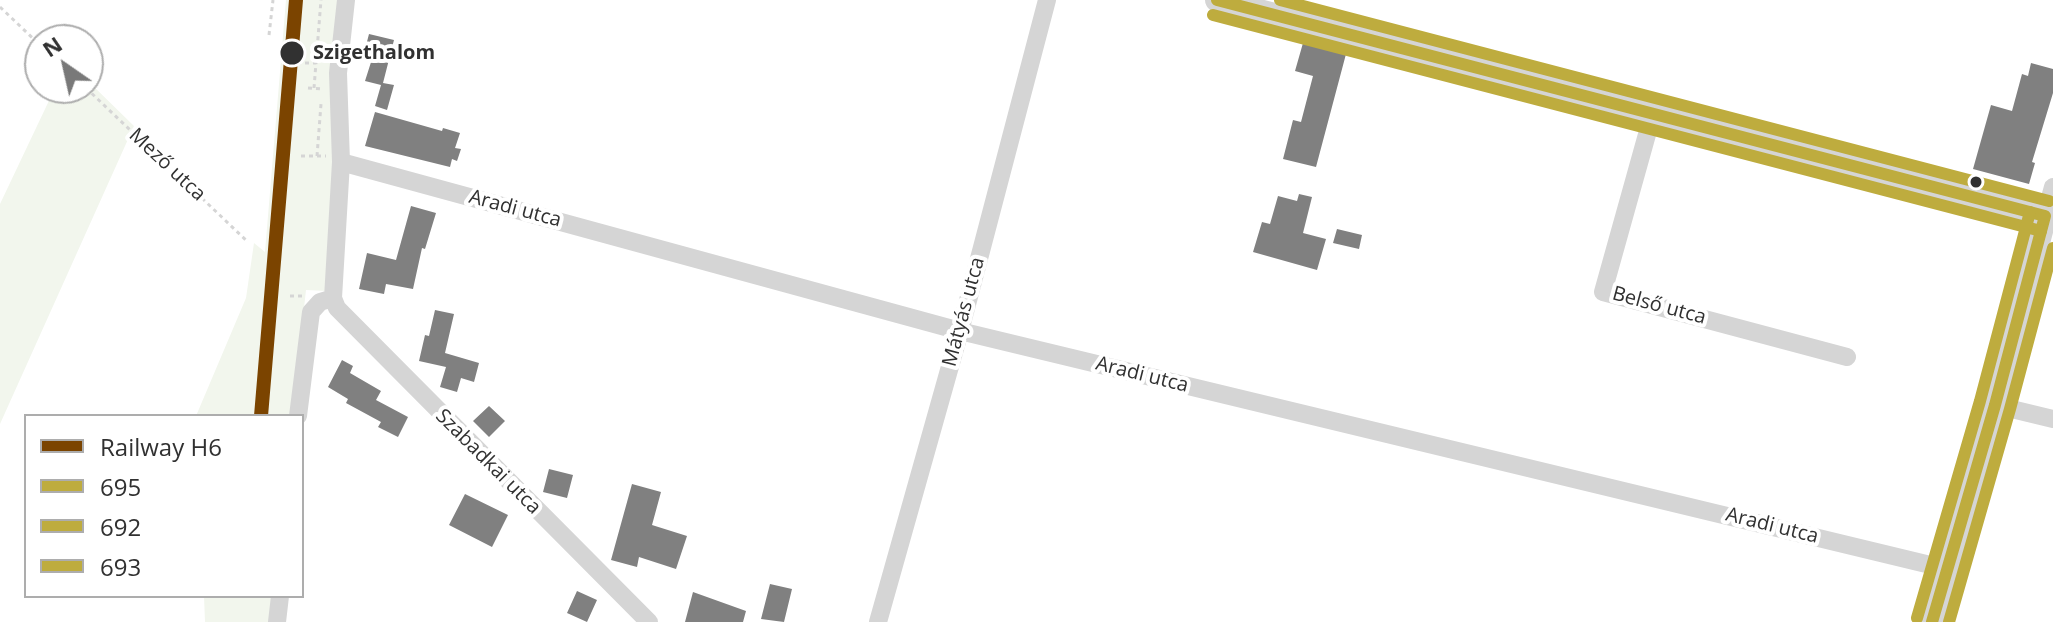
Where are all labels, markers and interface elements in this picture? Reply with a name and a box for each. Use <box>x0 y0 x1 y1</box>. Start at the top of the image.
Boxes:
north arrow <box>24 24 104 104</box>
text: N <box>36 28 67 63</box>
marker: Szigethalom <box>278 39 306 67</box>
place label: Szigethalom <box>313 41 435 65</box>
street label: Mező utca <box>124 124 210 206</box>
unlabelled marker <box>1968 174 1984 190</box>
street label: Aradi utca <box>466 185 564 233</box>
street label: Mátyás utca <box>938 255 990 369</box>
street label: Belső utca <box>1610 282 1708 330</box>
street label: Aradi utca <box>1093 352 1191 398</box>
street label: Szabadkai utca <box>430 404 546 520</box>
legend <box>24 414 304 598</box>
text: Railway H6 <box>100 430 222 463</box>
text: 695 <box>100 470 141 503</box>
street label: Aradi utca <box>1723 503 1821 549</box>
text: 692 <box>100 510 141 543</box>
text: 693 <box>100 550 141 583</box>

